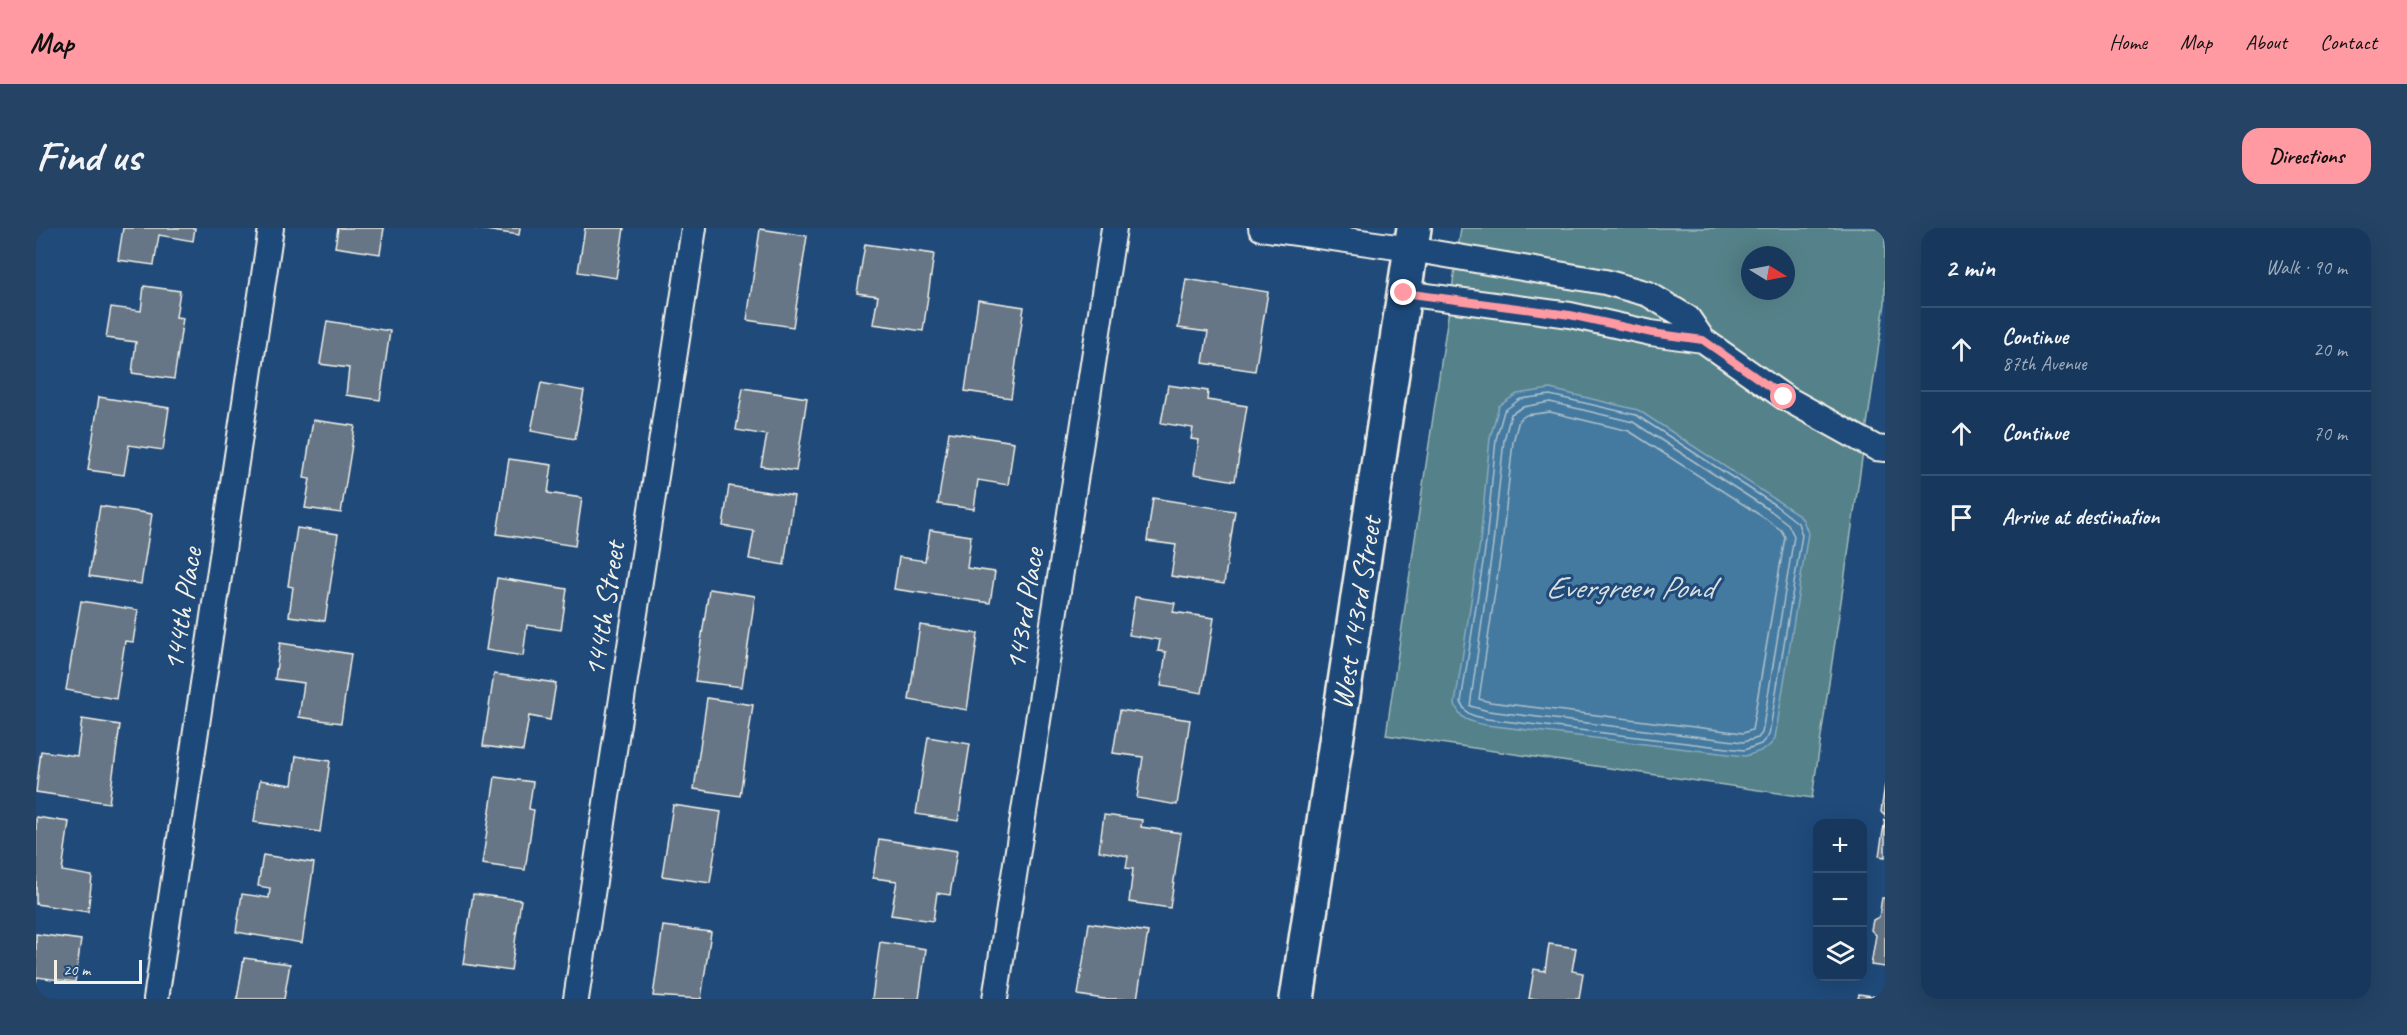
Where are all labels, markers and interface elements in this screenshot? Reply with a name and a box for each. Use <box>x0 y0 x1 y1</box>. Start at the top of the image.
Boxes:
text: Map <box>30 25 73 60</box>
text: Home <box>2109 29 2147 55</box>
text: Map <box>2180 29 2212 55</box>
text: About <box>2245 29 2287 55</box>
text: Contact <box>2320 29 2377 55</box>
button: Directions <box>2242 128 2371 184</box>
text: Find us <box>36 130 141 183</box>
north arrow <box>1741 246 1795 300</box>
text: 2 min <box>1945 251 1995 284</box>
text: Walk · 90 m <box>2266 255 2347 280</box>
route end <box>1390 279 1416 305</box>
text: Continue <box>2002 323 2068 351</box>
icon: ahead <box>1945 333 1978 366</box>
text: 20 m <box>2313 337 2347 362</box>
text: 87th Avenue <box>2002 351 2087 376</box>
route start <box>1770 383 1796 409</box>
icon: ahead <box>1945 417 1978 450</box>
text: Continue <box>2002 419 2068 447</box>
text: 70 m <box>2313 421 2347 446</box>
icon: arrive <box>1945 501 1978 534</box>
text: Arrive at destination <box>2002 503 2159 531</box>
street label: West 143rd Street <box>1322 511 1390 712</box>
street label: 144th Street <box>575 536 634 679</box>
street label: 144th Place <box>154 543 211 673</box>
street label: 143rd Place <box>996 543 1053 673</box>
water label: Evergreen Pond <box>1545 567 1722 608</box>
map controls <box>1813 819 1867 981</box>
button: + <box>1813 819 1867 873</box>
button: − <box>1813 873 1867 927</box>
button: layers <box>1813 927 1867 981</box>
scale bar <box>54 957 142 984</box>
text: 20 m <box>63 960 90 980</box>

